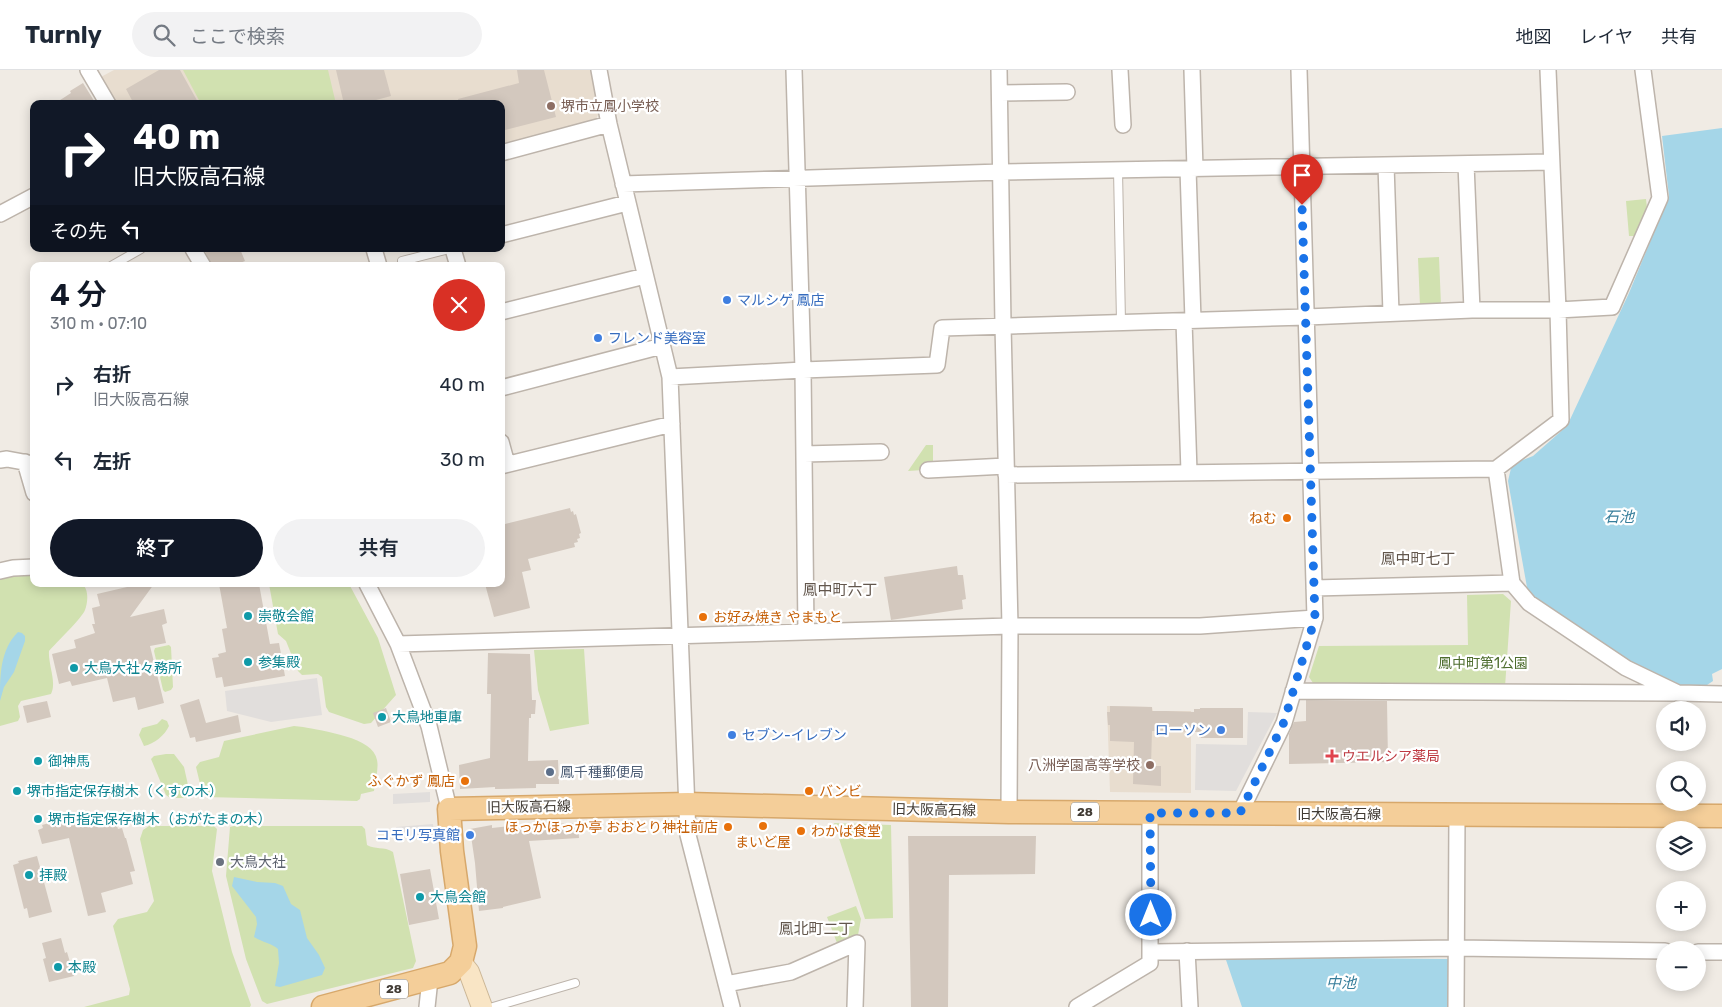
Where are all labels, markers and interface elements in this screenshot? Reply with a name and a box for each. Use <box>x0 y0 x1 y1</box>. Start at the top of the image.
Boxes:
search box <box>132 12 482 57</box>
text: Turnly <box>25 21 102 49</box>
icon: search <box>150 21 178 49</box>
text: ここで検索 <box>190 25 285 48</box>
text: 地図 <box>1516 26 1552 48</box>
text: レイヤ <box>1580 26 1633 48</box>
text: 共有 <box>1661 26 1697 48</box>
place label: 堺市立鳳小学校 <box>561 98 659 115</box>
marker: 堺市立鳳小学校 <box>545 100 557 112</box>
text: 40 m <box>133 116 220 158</box>
icon: right <box>50 120 115 185</box>
pin <box>1281 154 1323 205</box>
icon: arrive <box>1288 161 1316 189</box>
text: 旧大阪高石線 <box>133 163 265 190</box>
icon: left <box>117 215 145 243</box>
text: その先 <box>50 220 107 243</box>
text: 4 分 <box>50 277 107 313</box>
button: close <box>433 279 485 331</box>
place label: マルシゲ 鳳店 <box>737 292 824 309</box>
marker: マルシゲ 鳳店 <box>721 294 733 306</box>
text: 310 m · 07:10 <box>50 314 147 333</box>
place label: フレンド美容室 <box>608 330 706 347</box>
marker: フレンド美容室 <box>592 332 604 344</box>
text: 右折 <box>93 363 131 386</box>
icon: right <box>50 371 78 399</box>
text: 40 m <box>440 373 485 396</box>
text: 旧大阪高石線 <box>93 390 189 409</box>
icon: left <box>50 446 78 474</box>
text: 30 m <box>440 448 485 471</box>
text: 左折 <box>93 450 131 473</box>
water label: 石池 <box>1604 508 1636 526</box>
place label: ねむ <box>1249 510 1277 527</box>
marker: ねむ <box>1281 512 1293 524</box>
button: 終了 <box>50 519 263 577</box>
button: 共有 <box>273 519 485 577</box>
district label: 鳳中町七丁 <box>1380 550 1456 568</box>
district label: 鳳中町六丁 <box>802 581 878 599</box>
place label: 崇敬会館 <box>258 608 314 625</box>
place label: お好み焼き やまもと <box>713 609 842 626</box>
marker: 崇敬会館 <box>242 610 254 622</box>
marker: お好み焼き やまもと <box>697 611 709 623</box>
place label: 参集殿 <box>258 654 300 671</box>
park label: 鳳中町第1公園 <box>1438 655 1528 672</box>
marker: 参集殿 <box>242 656 254 668</box>
place label: 大鳥大社々務所 <box>84 660 182 677</box>
marker: 大鳥大社々務所 <box>68 662 80 674</box>
map controls <box>1656 701 1706 991</box>
button: sound <box>1656 701 1706 751</box>
place label: 大鳥地車庫 <box>392 709 462 726</box>
marker: 大鳥地車庫 <box>376 711 388 723</box>
place label: ローソン <box>1155 722 1211 739</box>
marker: ローソン <box>1215 724 1227 736</box>
place label: セブン-イレブン <box>742 727 847 744</box>
marker: セブン-イレブン <box>726 729 738 741</box>
place label: ウエルシア薬局 <box>1342 748 1440 765</box>
marker: ウエルシア薬局 <box>1326 750 1338 762</box>
place label: 御神馬 <box>48 753 90 770</box>
marker: 御神馬 <box>32 755 44 767</box>
place label: 八洲学園高等学校 <box>1028 757 1140 774</box>
marker: 八洲学園高等学校 <box>1144 759 1156 771</box>
button: search <box>1656 761 1706 811</box>
place label: 鳳千種郵便局 <box>560 764 644 781</box>
marker: 鳳千種郵便局 <box>544 766 556 778</box>
place label: ふぐかず 鳳店 <box>368 773 455 790</box>
marker: ふぐかず 鳳店 <box>459 775 471 787</box>
place label: 堺市指定保存樹木（くすの木） <box>27 783 223 800</box>
place label: バンビ <box>819 783 862 800</box>
marker: 堺市指定保存樹木（くすの木） <box>11 785 23 797</box>
marker: バンビ <box>803 785 815 797</box>
street label: 旧大阪高石線 <box>487 798 571 816</box>
street label: 旧大阪高石線 <box>892 801 976 819</box>
road number: 28 <box>1071 802 1099 822</box>
street label: 旧大阪高石線 <box>1297 806 1381 823</box>
place label: 堺市指定保存樹木（おがたまの木） <box>48 811 272 828</box>
marker: 堺市指定保存樹木（おがたまの木） <box>32 813 44 825</box>
place label: ほっかほっか亭 おおとり神社前店 <box>505 819 718 836</box>
marker: まいど屋 <box>757 820 769 832</box>
marker: ほっかほっか亭 おおとり神社前店 <box>722 821 734 833</box>
button: layers <box>1656 821 1706 871</box>
place label: わかば食堂 <box>811 823 881 840</box>
marker: わかば食堂 <box>795 825 807 837</box>
place label: コモリ写真館 <box>376 827 460 844</box>
marker: コモリ写真館 <box>464 829 476 841</box>
place label: まいど屋 <box>735 834 791 851</box>
place label: 大鳥大社 <box>230 854 286 871</box>
marker: 大鳥大社 <box>214 856 226 868</box>
place label: 拝殿 <box>39 867 67 884</box>
marker: 拝殿 <box>23 869 35 881</box>
button: + <box>1656 881 1706 931</box>
position arrow <box>1124 888 1176 940</box>
place label: 大鳥会館 <box>430 889 486 906</box>
marker: 大鳥会館 <box>414 891 426 903</box>
district label: 鳳北町二丁 <box>778 920 854 938</box>
button: − <box>1656 941 1706 991</box>
place label: 本殿 <box>68 959 96 976</box>
marker: 本殿 <box>52 961 64 973</box>
water label: 中池 <box>1326 974 1358 992</box>
road number: 28 <box>380 980 408 999</box>

